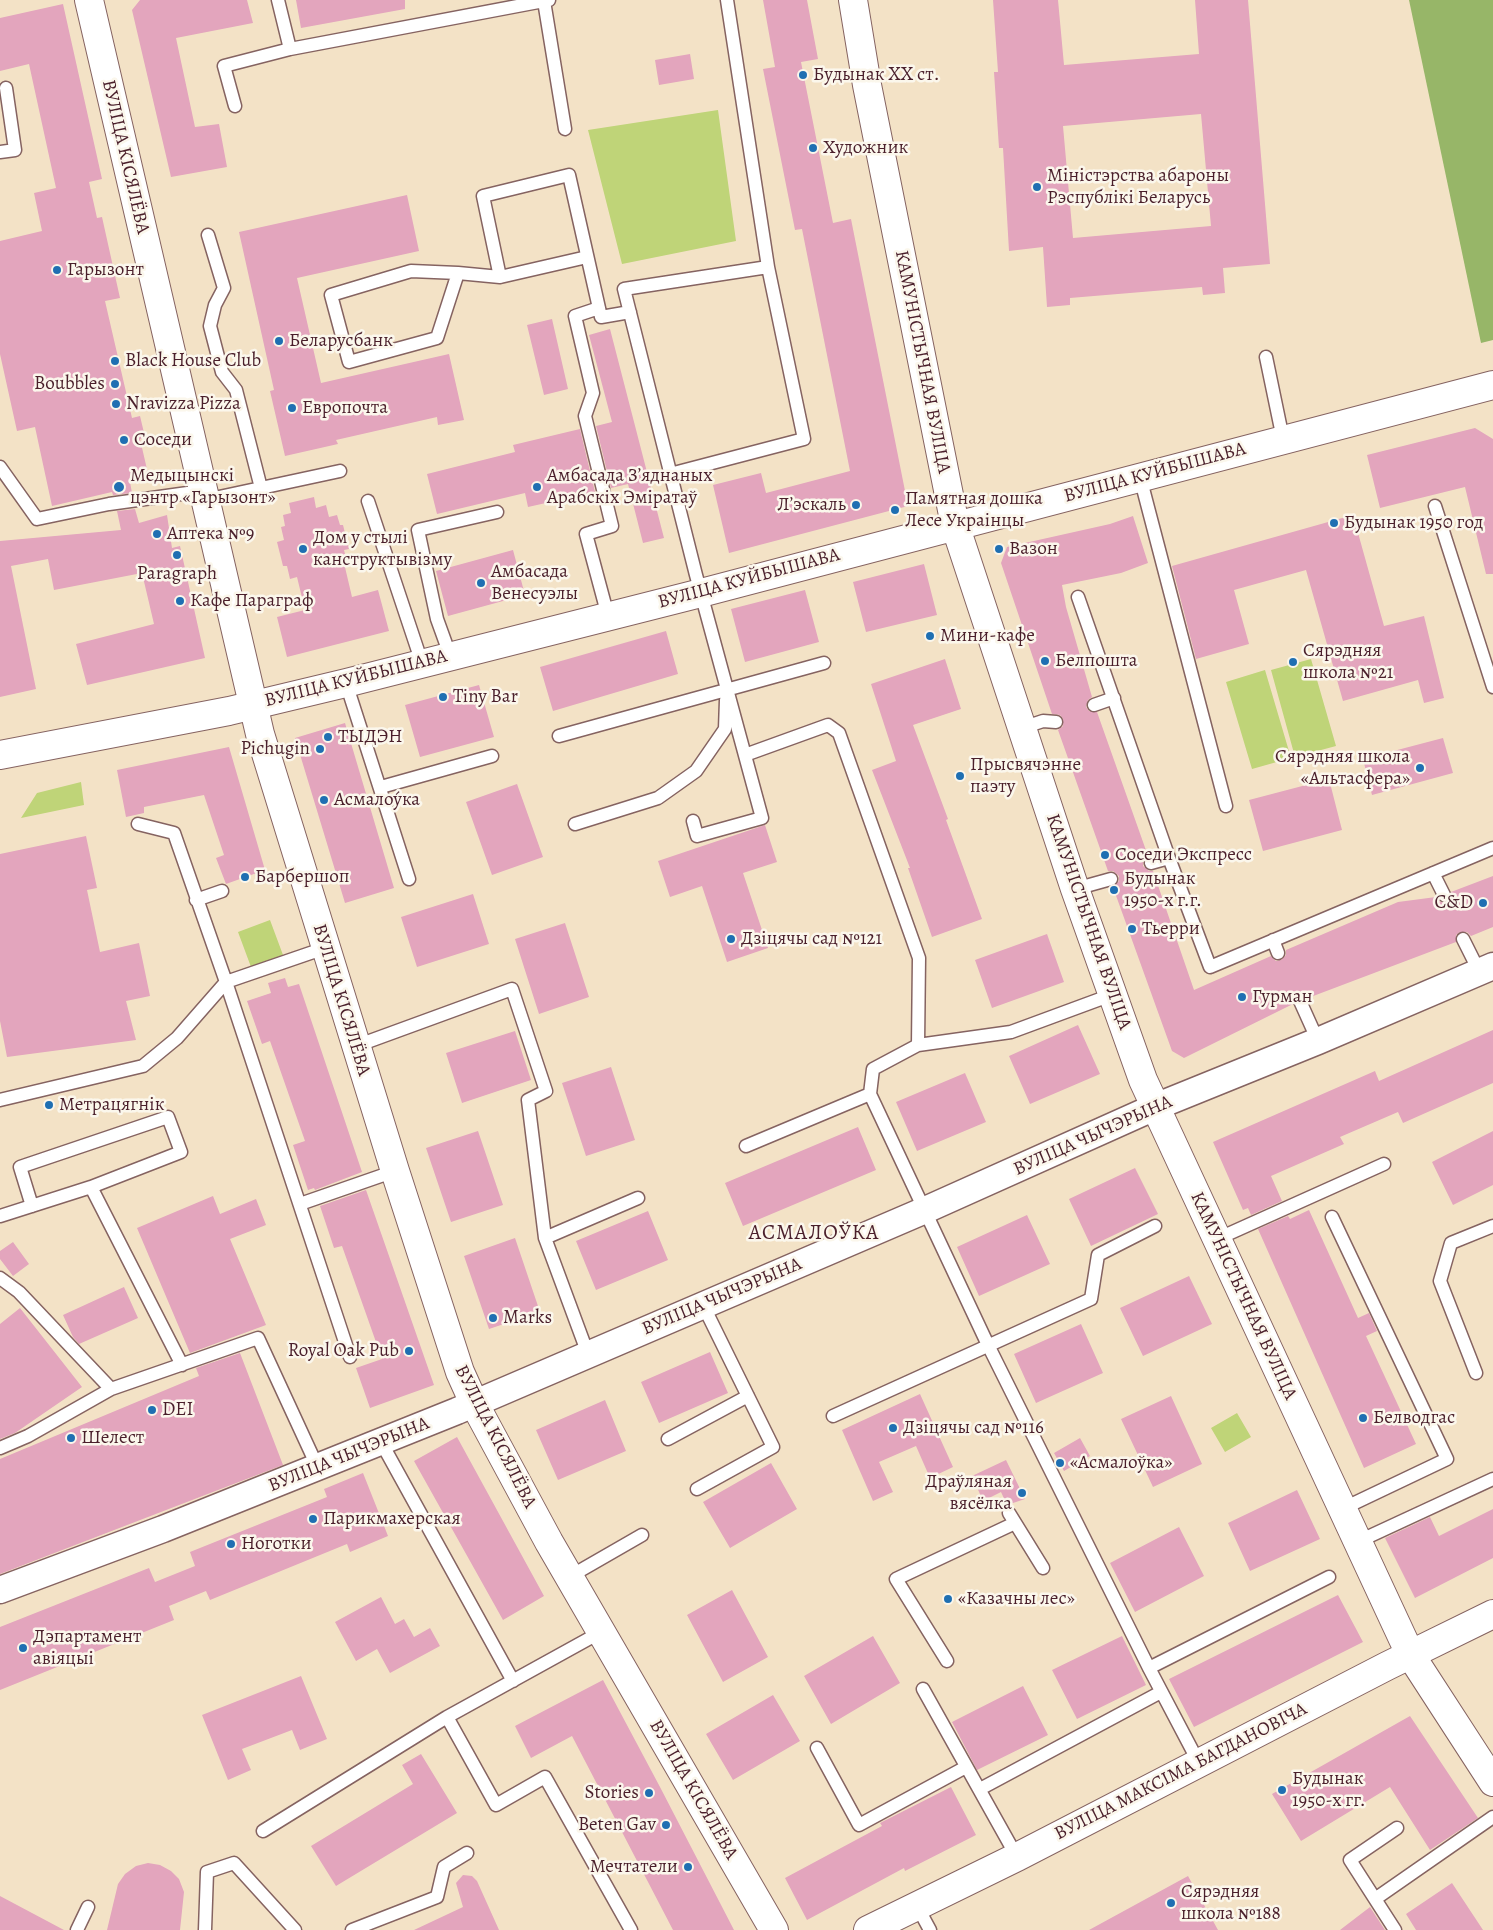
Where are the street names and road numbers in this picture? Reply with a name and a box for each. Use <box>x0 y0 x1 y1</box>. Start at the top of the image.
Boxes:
street label: ВУЛІЦА КІСЯЛЁВА <box>96 78 154 236</box>
street label: КАМУНІСТЫЧНАЯ ВУЛІЦА <box>889 248 955 476</box>
street label: ВУЛІЦА КУЙБЫШАВА <box>1061 438 1249 508</box>
street label: ВУЛІЦА КУЙБЫШАВА <box>655 544 843 614</box>
street label: ВУЛІЦА КУЙБЫШАВА <box>262 645 450 713</box>
street label: КАМУНІСТЫЧНАЯ ВУЛІЦА <box>1040 811 1136 1033</box>
street label: ВУЛІЦА КІСЯЛЁВА <box>307 921 375 1079</box>
street label: ВУЛІЦА ЧЫЧЭРЫНА <box>1010 1091 1176 1181</box>
street label: КАМУНІСТЫЧНАЯ ВУЛІЦА <box>1185 1188 1301 1404</box>
street label: ВУЛІЦА ЧЫЧЭРЫНА <box>639 1253 805 1341</box>
street label: ВУЛІЦА КІСЯЛЁВА <box>449 1362 541 1512</box>
street label: ВУЛІЦА ЧЫЧЭРЫНА <box>265 1412 433 1498</box>
street label: ВУЛІЦА МАКСІМА БАГДАНОВІЧА <box>1051 1698 1311 1846</box>
street label: ВУЛІЦА КІСЯЛЁВА <box>644 1716 742 1864</box>

